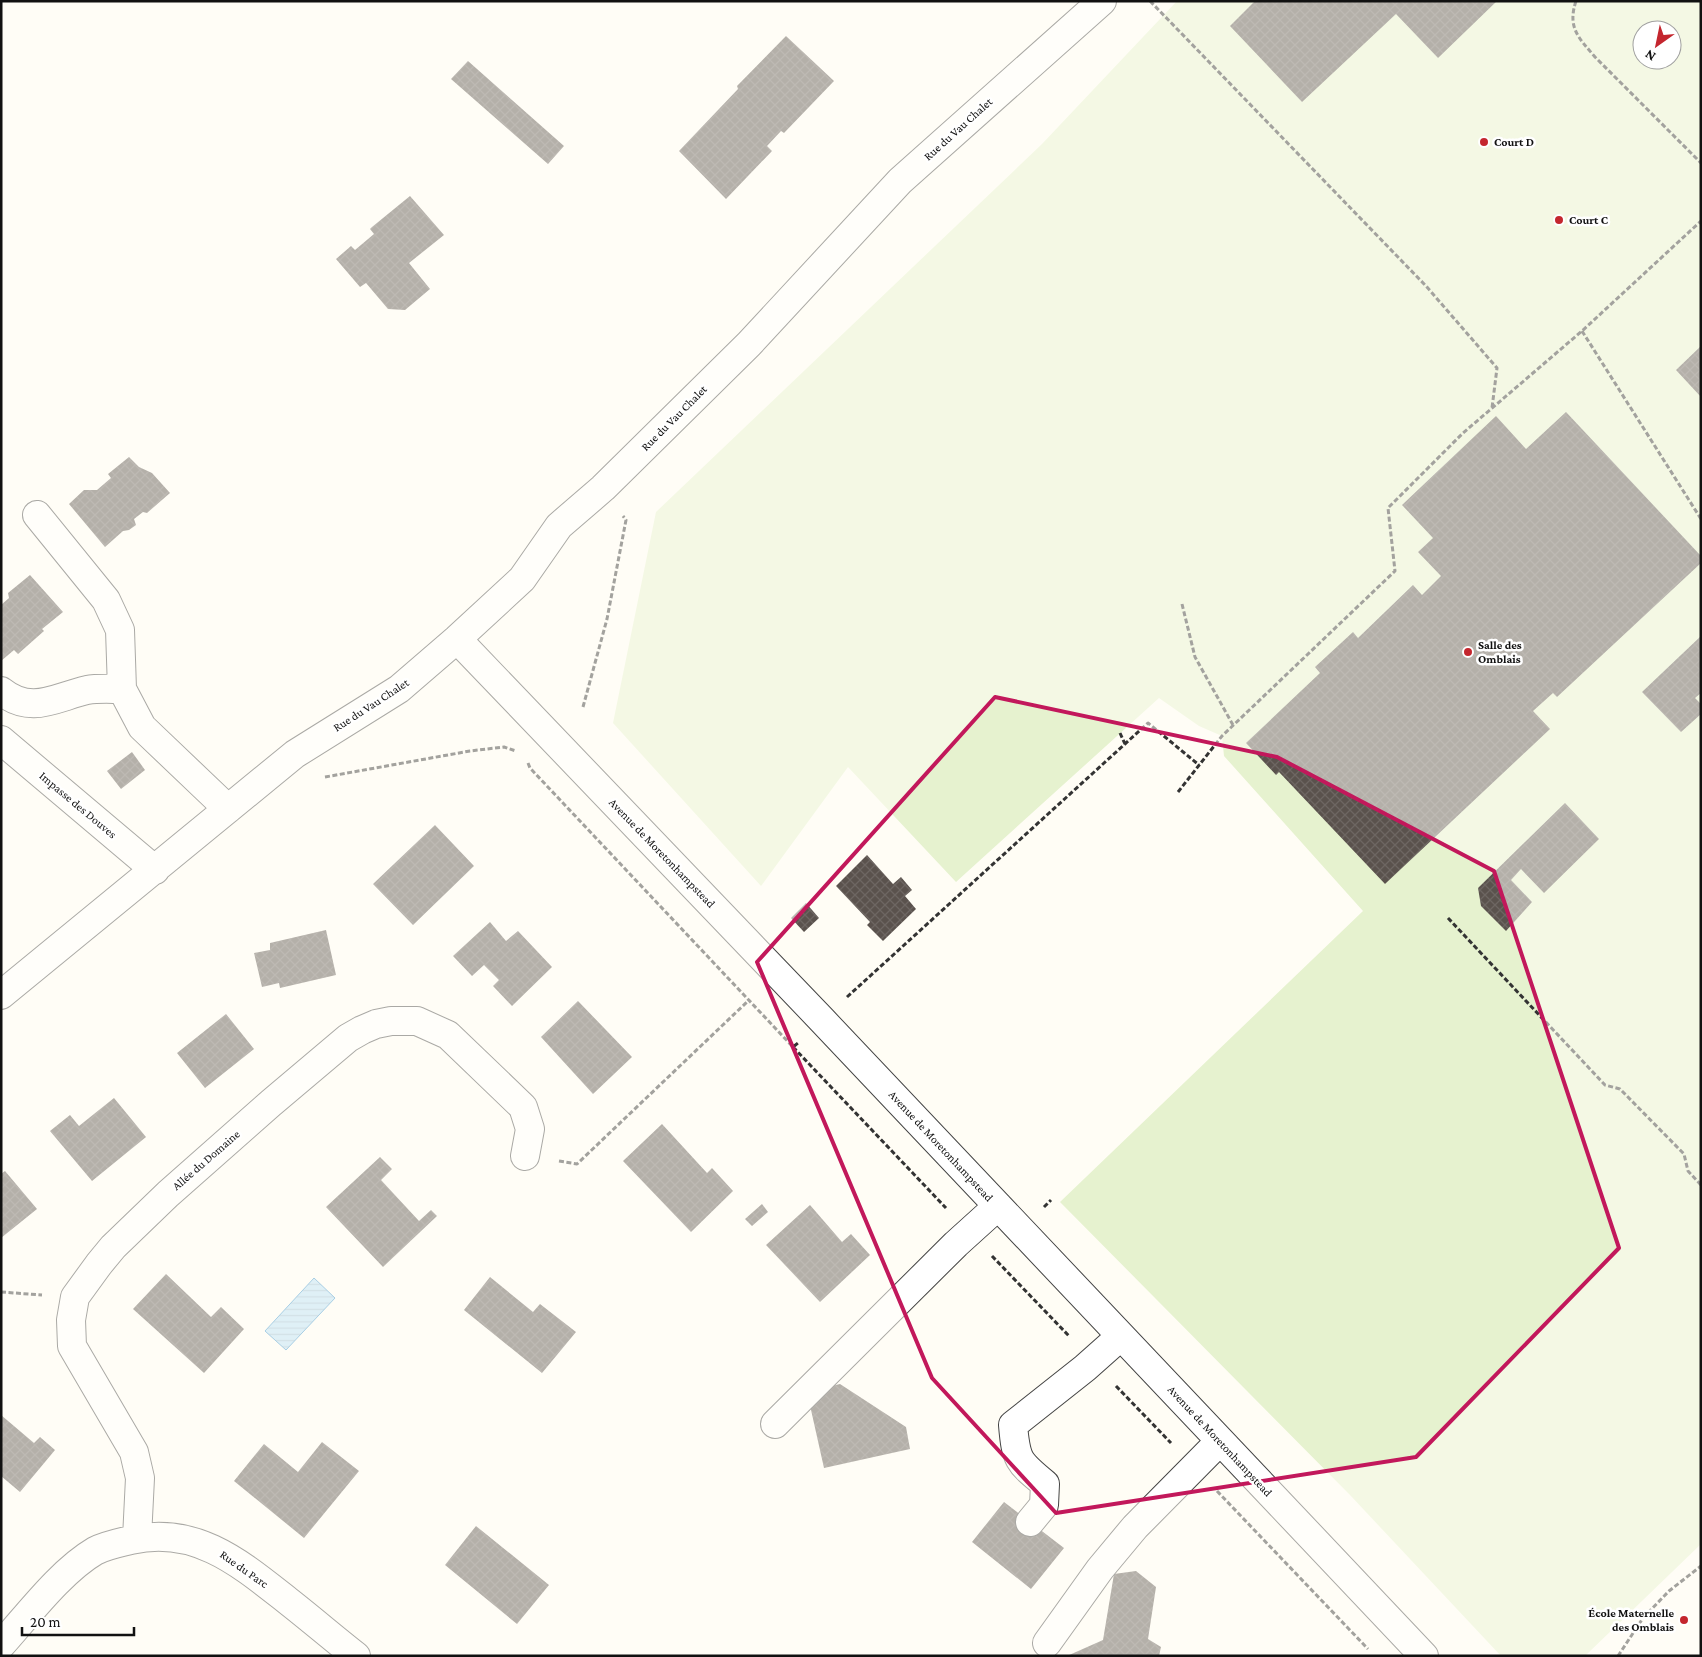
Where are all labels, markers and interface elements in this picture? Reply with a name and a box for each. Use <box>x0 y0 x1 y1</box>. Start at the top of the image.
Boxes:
north arrow <box>1632 20 1682 70</box>
text: N <box>1641 46 1658 65</box>
street label: Rue du Vau Chalet <box>921 94 996 163</box>
place label: Court D <box>1494 135 1534 149</box>
marker: Court D <box>1478 136 1490 148</box>
place label: Court C <box>1569 213 1609 227</box>
marker: Court C <box>1553 214 1565 226</box>
street label: Rue du Vau Chalet <box>638 381 711 454</box>
place label: Salle des Omblais <box>1478 638 1522 666</box>
marker: Salle des Omblais <box>1462 646 1474 658</box>
street label: Rue du Vau Chalet <box>331 675 412 735</box>
street label: Impasse des Douves <box>37 769 120 842</box>
street label: Avenue de Moretonhampstead <box>606 795 718 911</box>
street label: Avenue de Moretonhampstead <box>886 1088 997 1205</box>
street label: Allée du Domaine <box>169 1127 243 1193</box>
street label: Avenue de Moretonhampstead <box>1165 1383 1276 1500</box>
street label: Rue du Parc <box>217 1547 271 1591</box>
scale bar <box>22 1604 135 1636</box>
place label: École Maternelle des Omblais <box>1588 1606 1674 1634</box>
text: 20 m <box>30 1614 61 1630</box>
marker: École Maternelle des Omblais <box>1678 1614 1690 1626</box>

